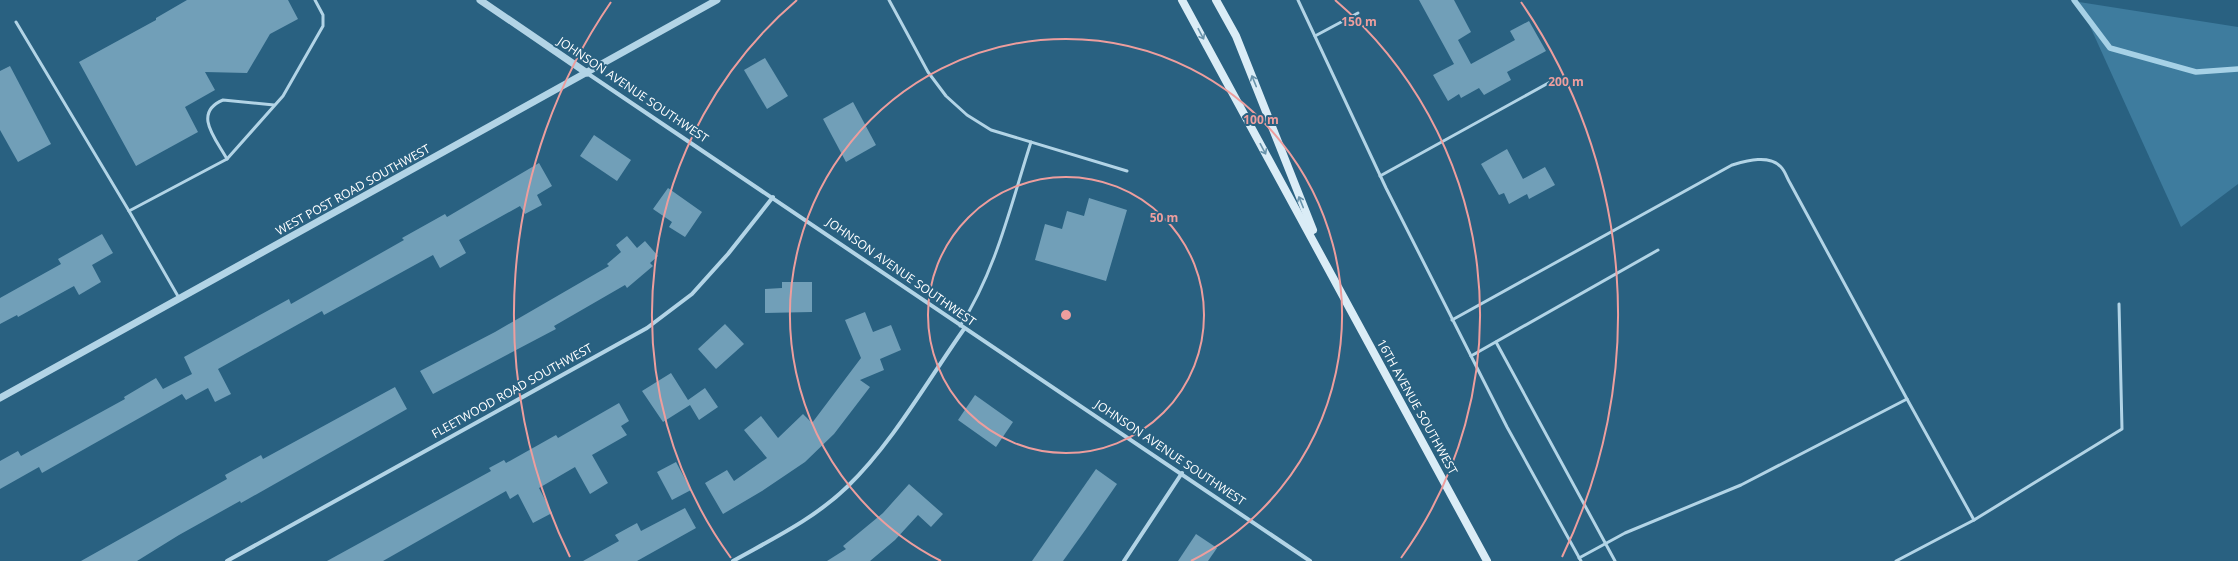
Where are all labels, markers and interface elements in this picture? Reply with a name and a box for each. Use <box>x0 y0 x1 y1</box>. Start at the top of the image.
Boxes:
text: 150 m <box>1341 13 1377 30</box>
one-way arrow <box>1198 28 1205 40</box>
street label: JOHNSON AVENUE SOUTHWEST <box>554 32 712 147</box>
text: 200 m <box>1548 73 1584 90</box>
one-way arrow <box>1249 76 1257 88</box>
text: 100 m <box>1243 111 1279 128</box>
street label: WEST POST ROAD SOUTHWEST <box>272 140 433 239</box>
one-way arrow <box>1260 142 1267 154</box>
one-way arrow <box>1297 197 1305 209</box>
text: 50 m <box>1150 209 1178 226</box>
street label: JOHNSON AVENUE SOUTHWEST <box>822 213 980 330</box>
centre of rings <box>1059 308 1073 322</box>
street label: 16TH AVENUE SOUTHWEST <box>1373 336 1462 478</box>
street label: FLEETWOOD ROAD SOUTHWEST <box>428 339 595 442</box>
street label: JOHNSON AVENUE SOUTHWEST <box>1091 395 1249 510</box>

